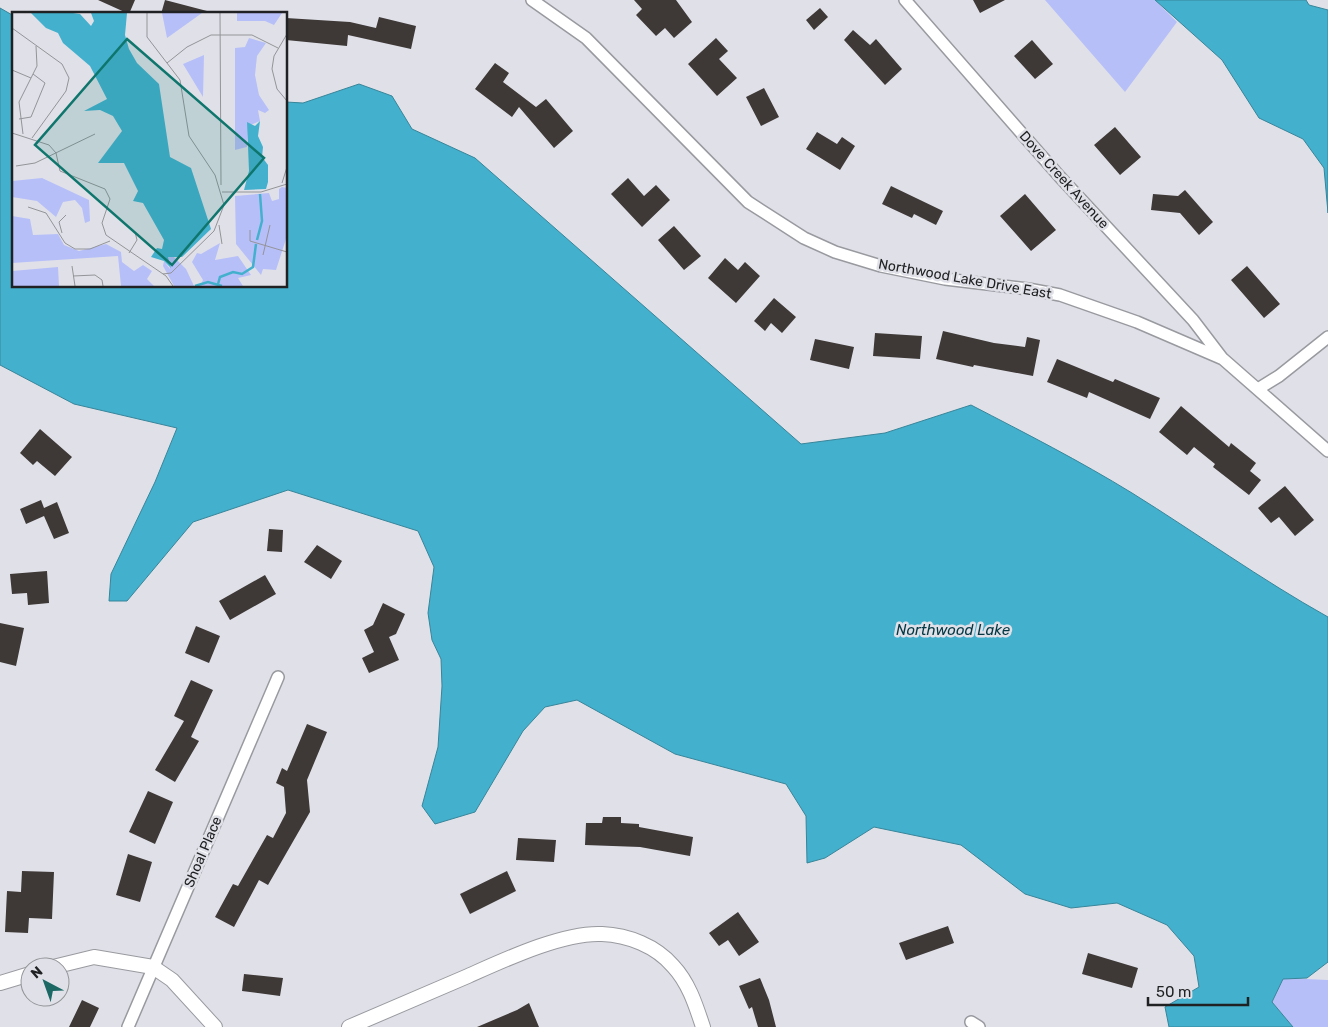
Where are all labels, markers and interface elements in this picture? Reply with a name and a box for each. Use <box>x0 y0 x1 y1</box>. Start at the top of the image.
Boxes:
inset map <box>12 12 288 288</box>
street label: Dove Creek Avenue <box>1016 128 1112 232</box>
street label: Northwood Lake Drive East <box>877 255 1053 303</box>
water label: Northwood Lake <box>896 621 1011 639</box>
street label: Shoal Place <box>180 814 226 890</box>
north arrow <box>20 957 70 1007</box>
text: N <box>27 963 46 982</box>
scale bar <box>1148 974 1248 1006</box>
text: 50 m <box>1156 983 1191 1001</box>

